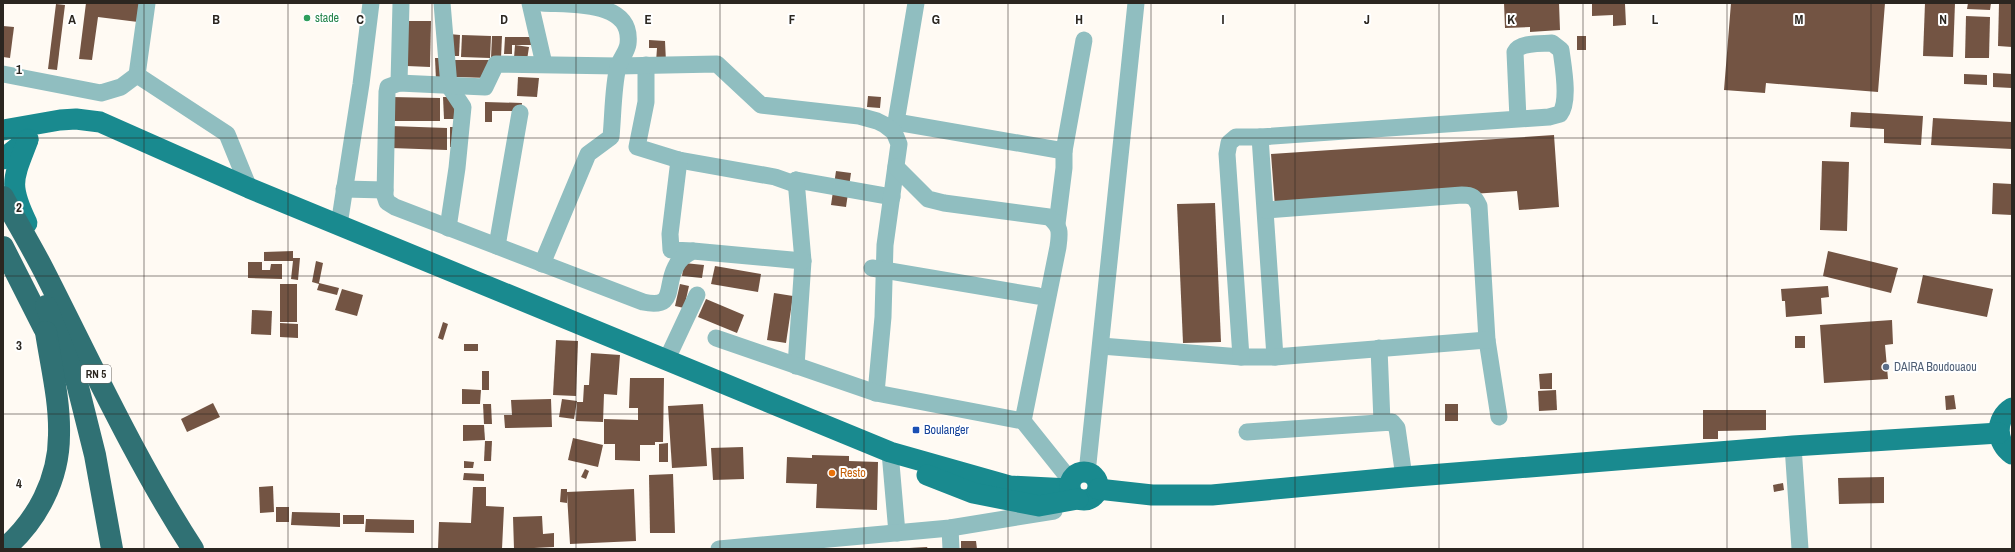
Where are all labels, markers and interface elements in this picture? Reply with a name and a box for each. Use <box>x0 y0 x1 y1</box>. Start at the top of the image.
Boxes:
place label: stade <box>315 10 339 26</box>
text: A <box>68 11 76 28</box>
text: B <box>212 11 220 28</box>
text: C <box>356 11 364 28</box>
text: D <box>500 11 508 28</box>
text: E <box>644 11 652 28</box>
text: F <box>789 11 796 28</box>
text: G <box>932 11 940 28</box>
text: H <box>1075 11 1083 28</box>
text: I <box>1222 11 1225 28</box>
text: J <box>1364 11 1370 28</box>
text: K <box>1507 11 1515 28</box>
text: L <box>1652 11 1659 28</box>
text: M <box>1795 11 1804 28</box>
text: N <box>1939 11 1947 28</box>
marker: stade <box>302 13 312 23</box>
text: 1 <box>16 61 22 78</box>
text: 2 <box>16 199 22 216</box>
text: 3 <box>16 337 22 354</box>
place label: DAIRA Boudouaou <box>1894 359 1977 375</box>
marker: DAIRA Boudouaou <box>1881 362 1891 372</box>
road number: RN 5 <box>81 365 111 383</box>
place label: Boulanger <box>924 422 970 438</box>
marker: Boulanger <box>911 425 921 435</box>
place label: Resto <box>840 465 866 481</box>
marker: Resto <box>827 468 837 478</box>
text: 4 <box>16 475 22 492</box>

